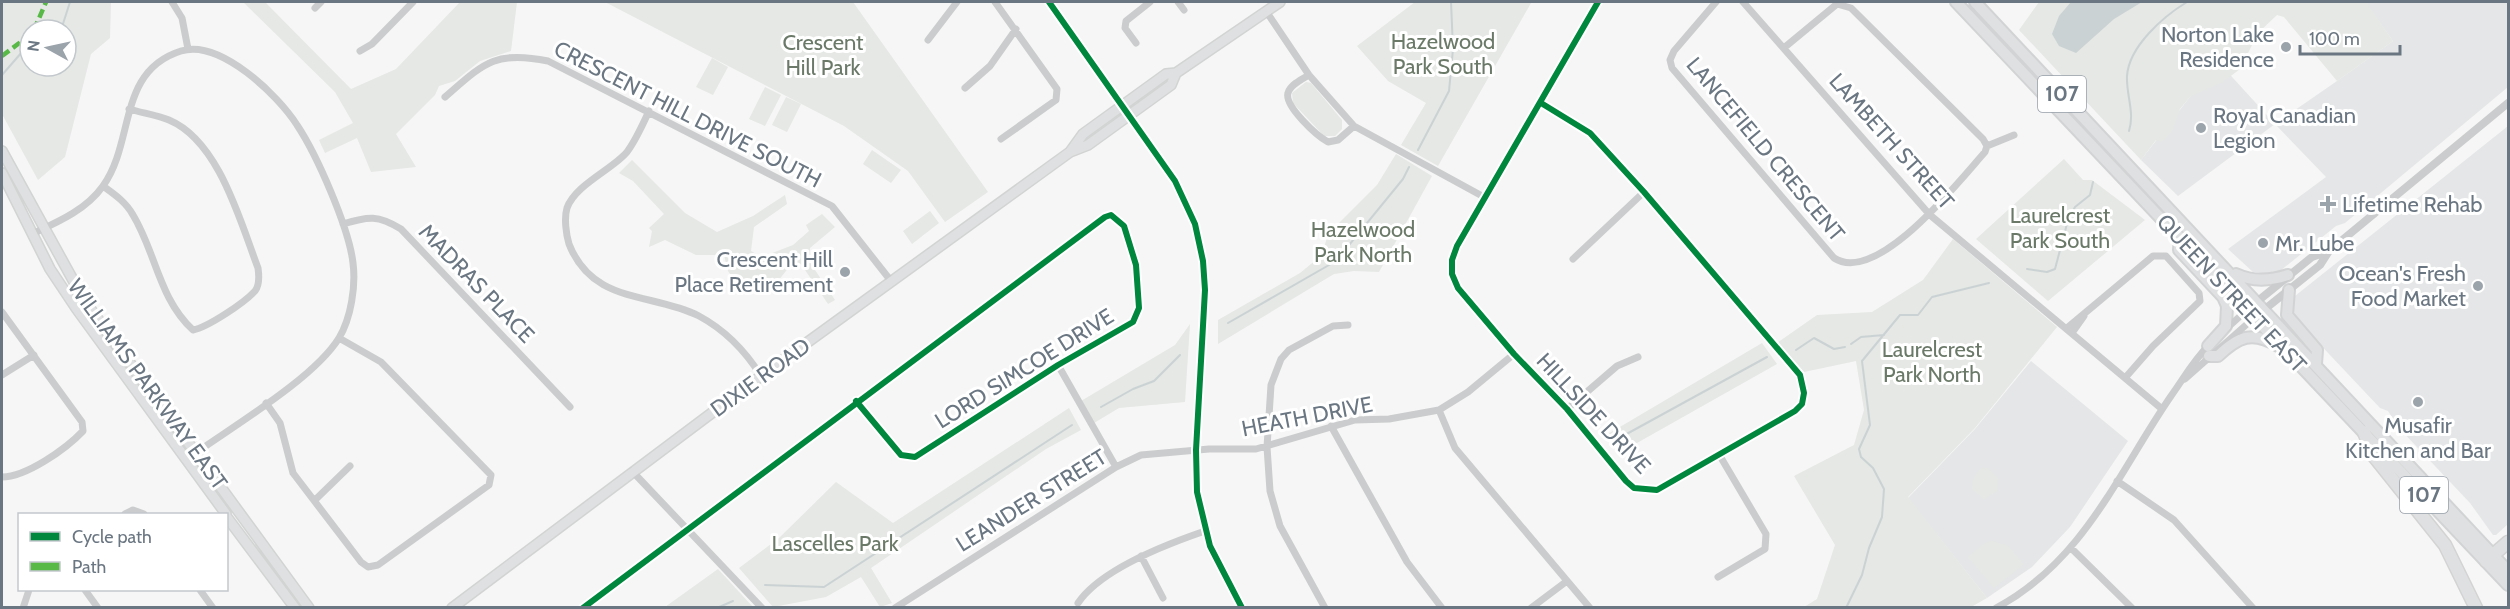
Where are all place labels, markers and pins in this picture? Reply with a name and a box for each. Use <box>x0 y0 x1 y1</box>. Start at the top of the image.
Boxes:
place label: Norton Lake Residence <box>2161 21 2274 73</box>
marker: Norton Lake Residence <box>2279 40 2293 54</box>
place label: Royal Canadian Legion <box>2213 102 2356 154</box>
marker: Royal Canadian Legion <box>2194 121 2208 135</box>
place label: Lifetime Rehab <box>2342 191 2482 218</box>
marker: Lifetime Rehab <box>2319 195 2337 213</box>
place label: Mr. Lube <box>2275 230 2354 257</box>
marker: Mr. Lube <box>2256 236 2270 250</box>
place label: Crescent Hill Place Retirement <box>675 246 834 298</box>
place label: Ocean's Fresh Food Market <box>2339 260 2467 312</box>
marker: Crescent Hill Place Retirement <box>838 265 852 279</box>
marker: Ocean's Fresh Food Market <box>2471 279 2485 293</box>
marker: Musafir Kitchen and Bar <box>2411 395 2425 409</box>
place label: Musafir Kitchen and Bar <box>2345 412 2491 464</box>

